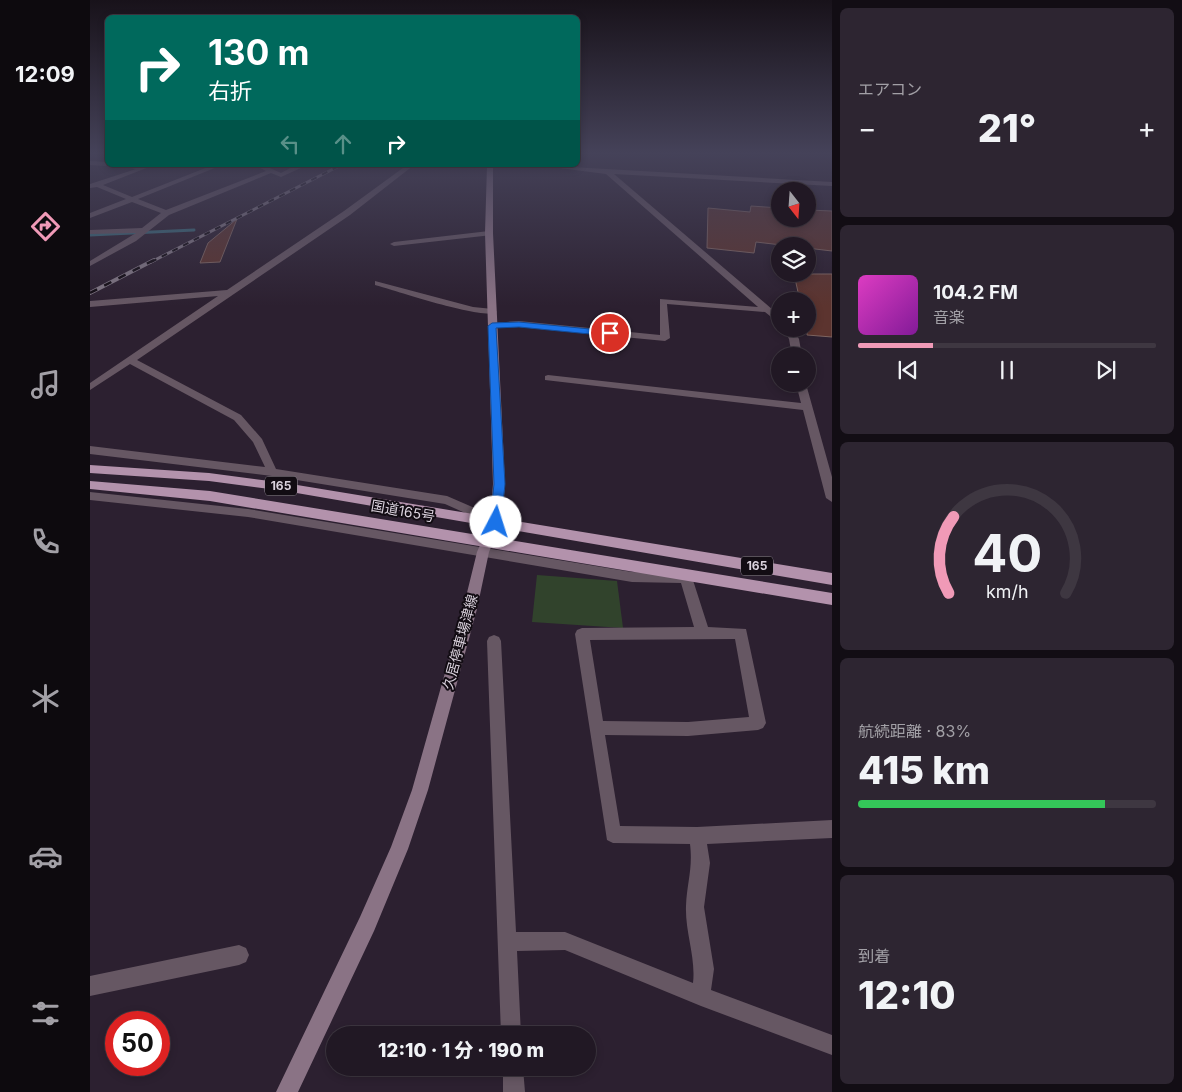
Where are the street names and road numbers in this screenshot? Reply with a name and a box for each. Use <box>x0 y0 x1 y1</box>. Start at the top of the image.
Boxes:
road number: 165 <box>265 476 297 496</box>
street label: 国道165号 <box>370 497 437 525</box>
road number: 165 <box>741 556 773 576</box>
street label: 久居停車場津線 <box>439 592 480 691</box>

